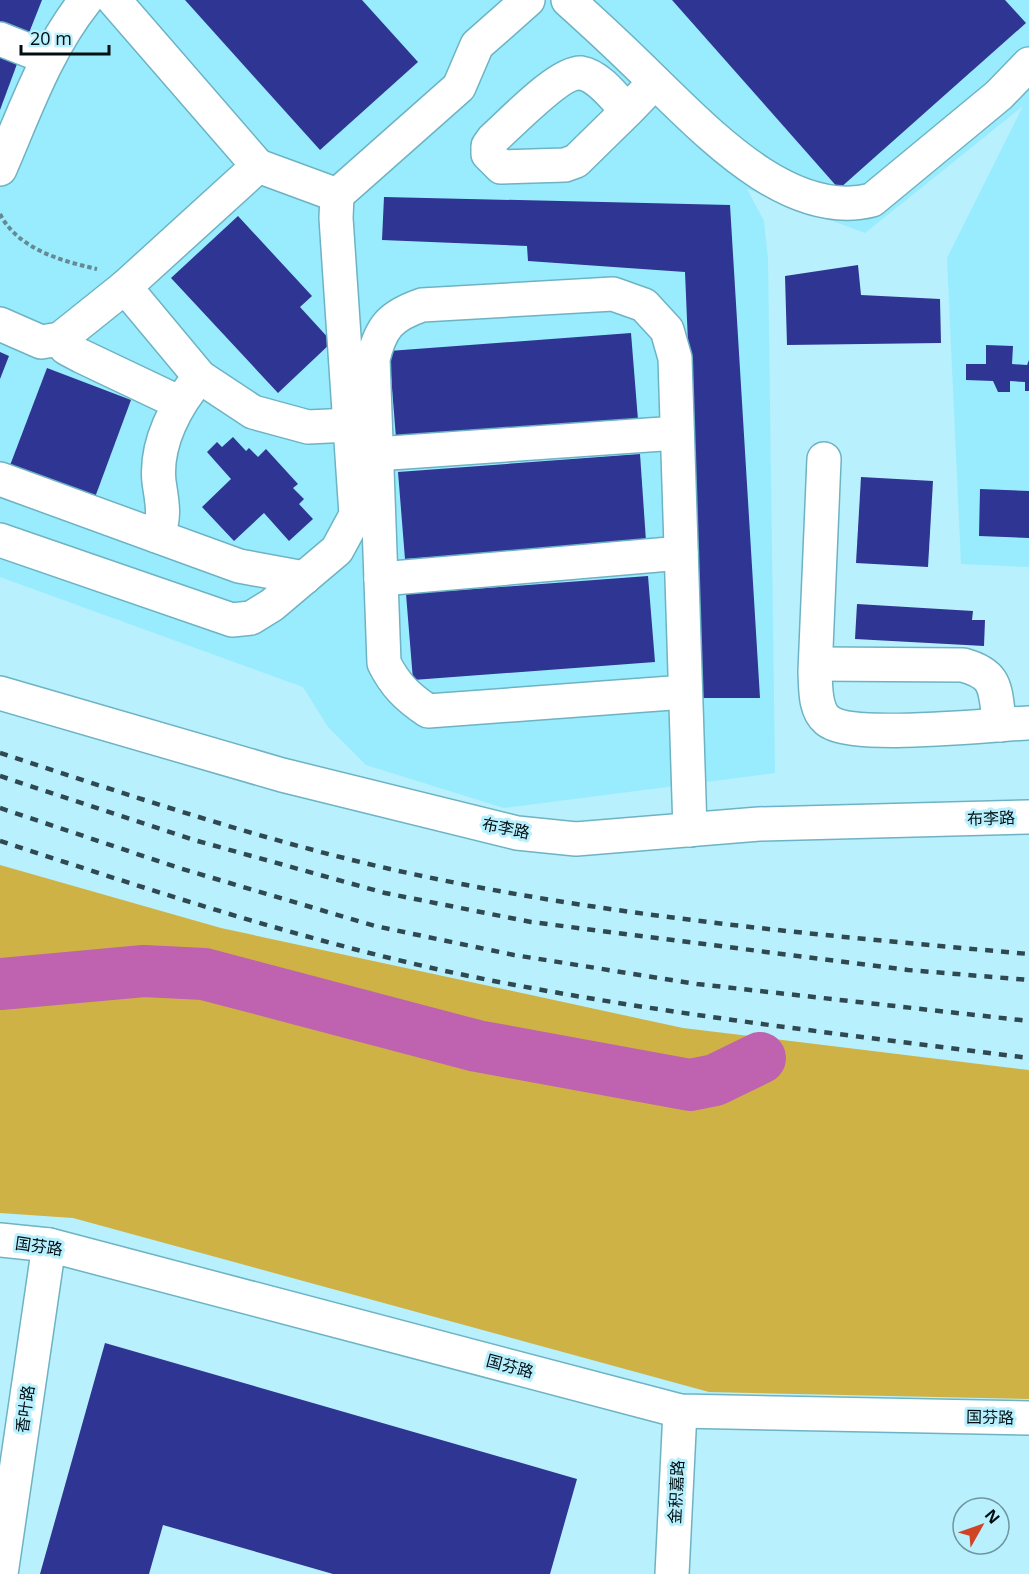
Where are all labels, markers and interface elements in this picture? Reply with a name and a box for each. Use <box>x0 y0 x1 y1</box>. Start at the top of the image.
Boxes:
scale bar <box>21 18 110 56</box>
text: 20 m <box>30 26 72 50</box>
street label: 布李路 <box>967 806 1015 830</box>
street label: 布李路 <box>480 813 532 843</box>
street label: 国芬路 <box>14 1232 64 1260</box>
street label: 国芬路 <box>484 1349 536 1383</box>
street label: 香叶路 <box>11 1384 39 1434</box>
street label: 国芬路 <box>966 1406 1014 1428</box>
street label: 金积嘉路 <box>663 1459 689 1525</box>
north arrow <box>951 1496 1011 1556</box>
text: N <box>980 1504 1005 1528</box>

